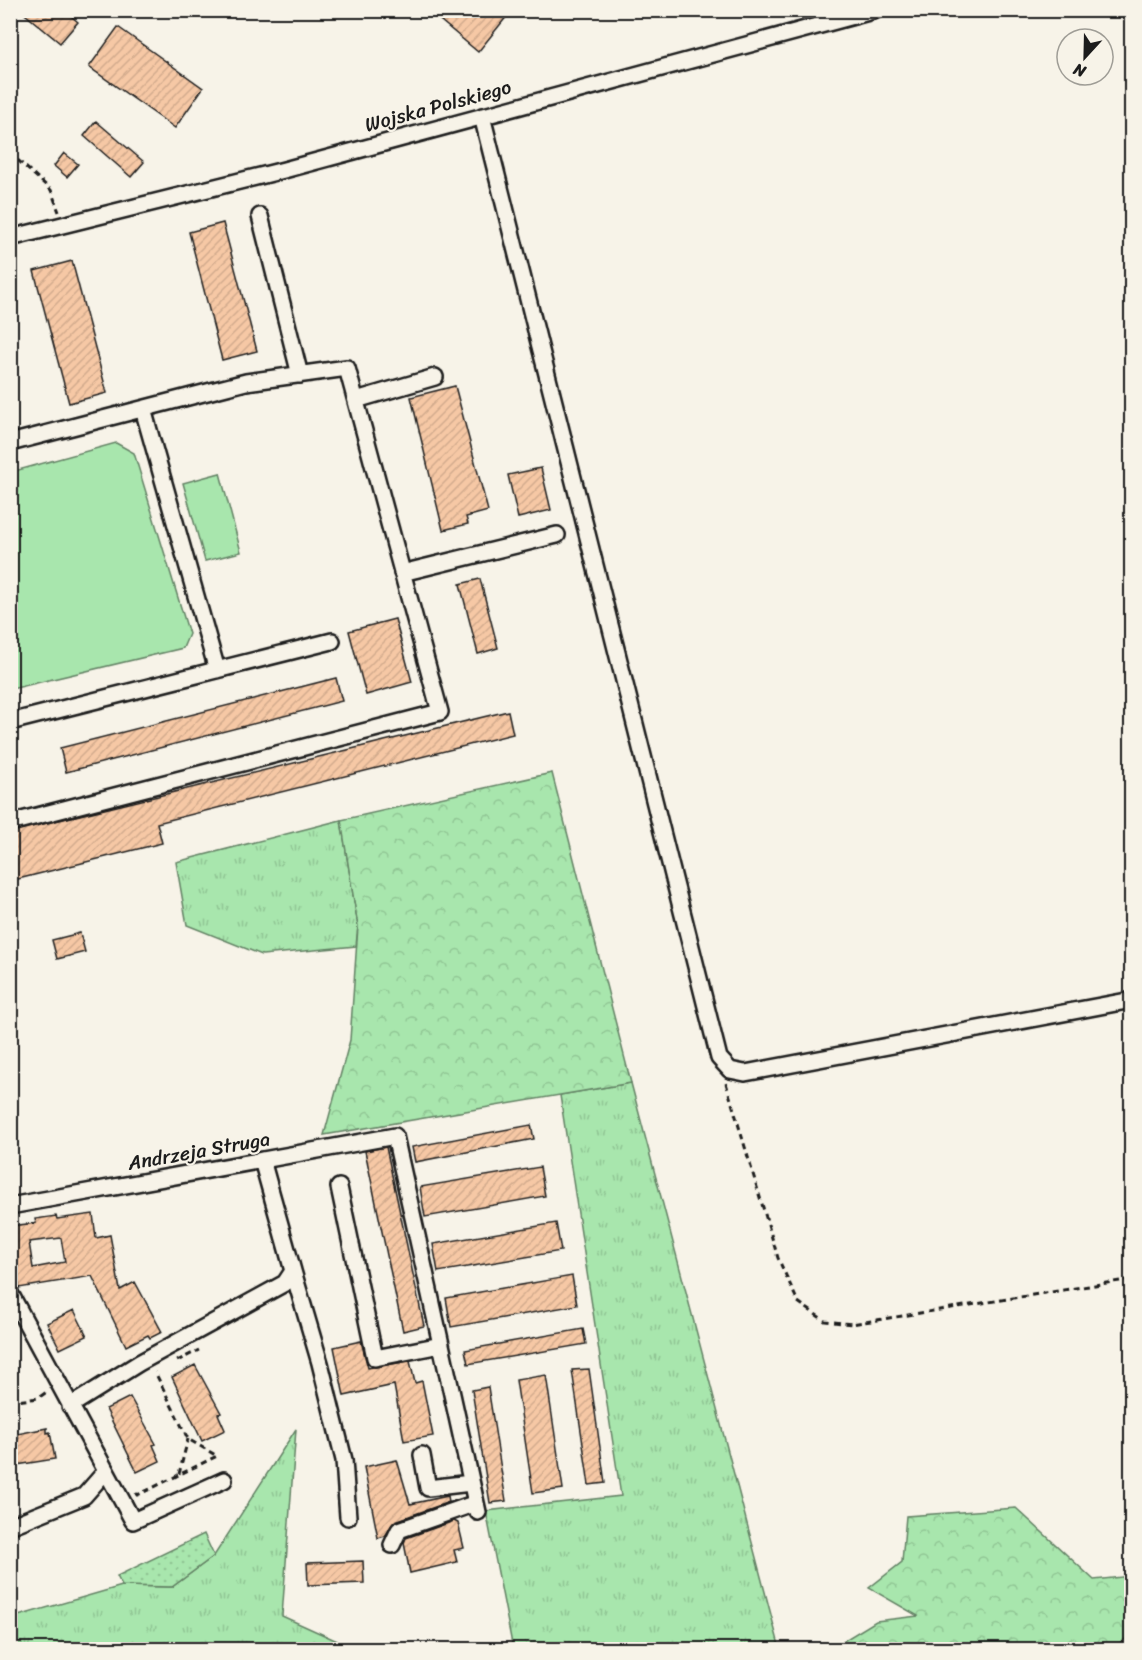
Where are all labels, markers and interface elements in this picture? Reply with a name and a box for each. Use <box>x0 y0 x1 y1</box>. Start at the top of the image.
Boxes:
north arrow <box>1055 27 1115 87</box>
text: N <box>1068 55 1091 86</box>
street label: Wojska Polskiego <box>361 70 515 142</box>
street label: Andrzeja Struga <box>124 1121 273 1181</box>

